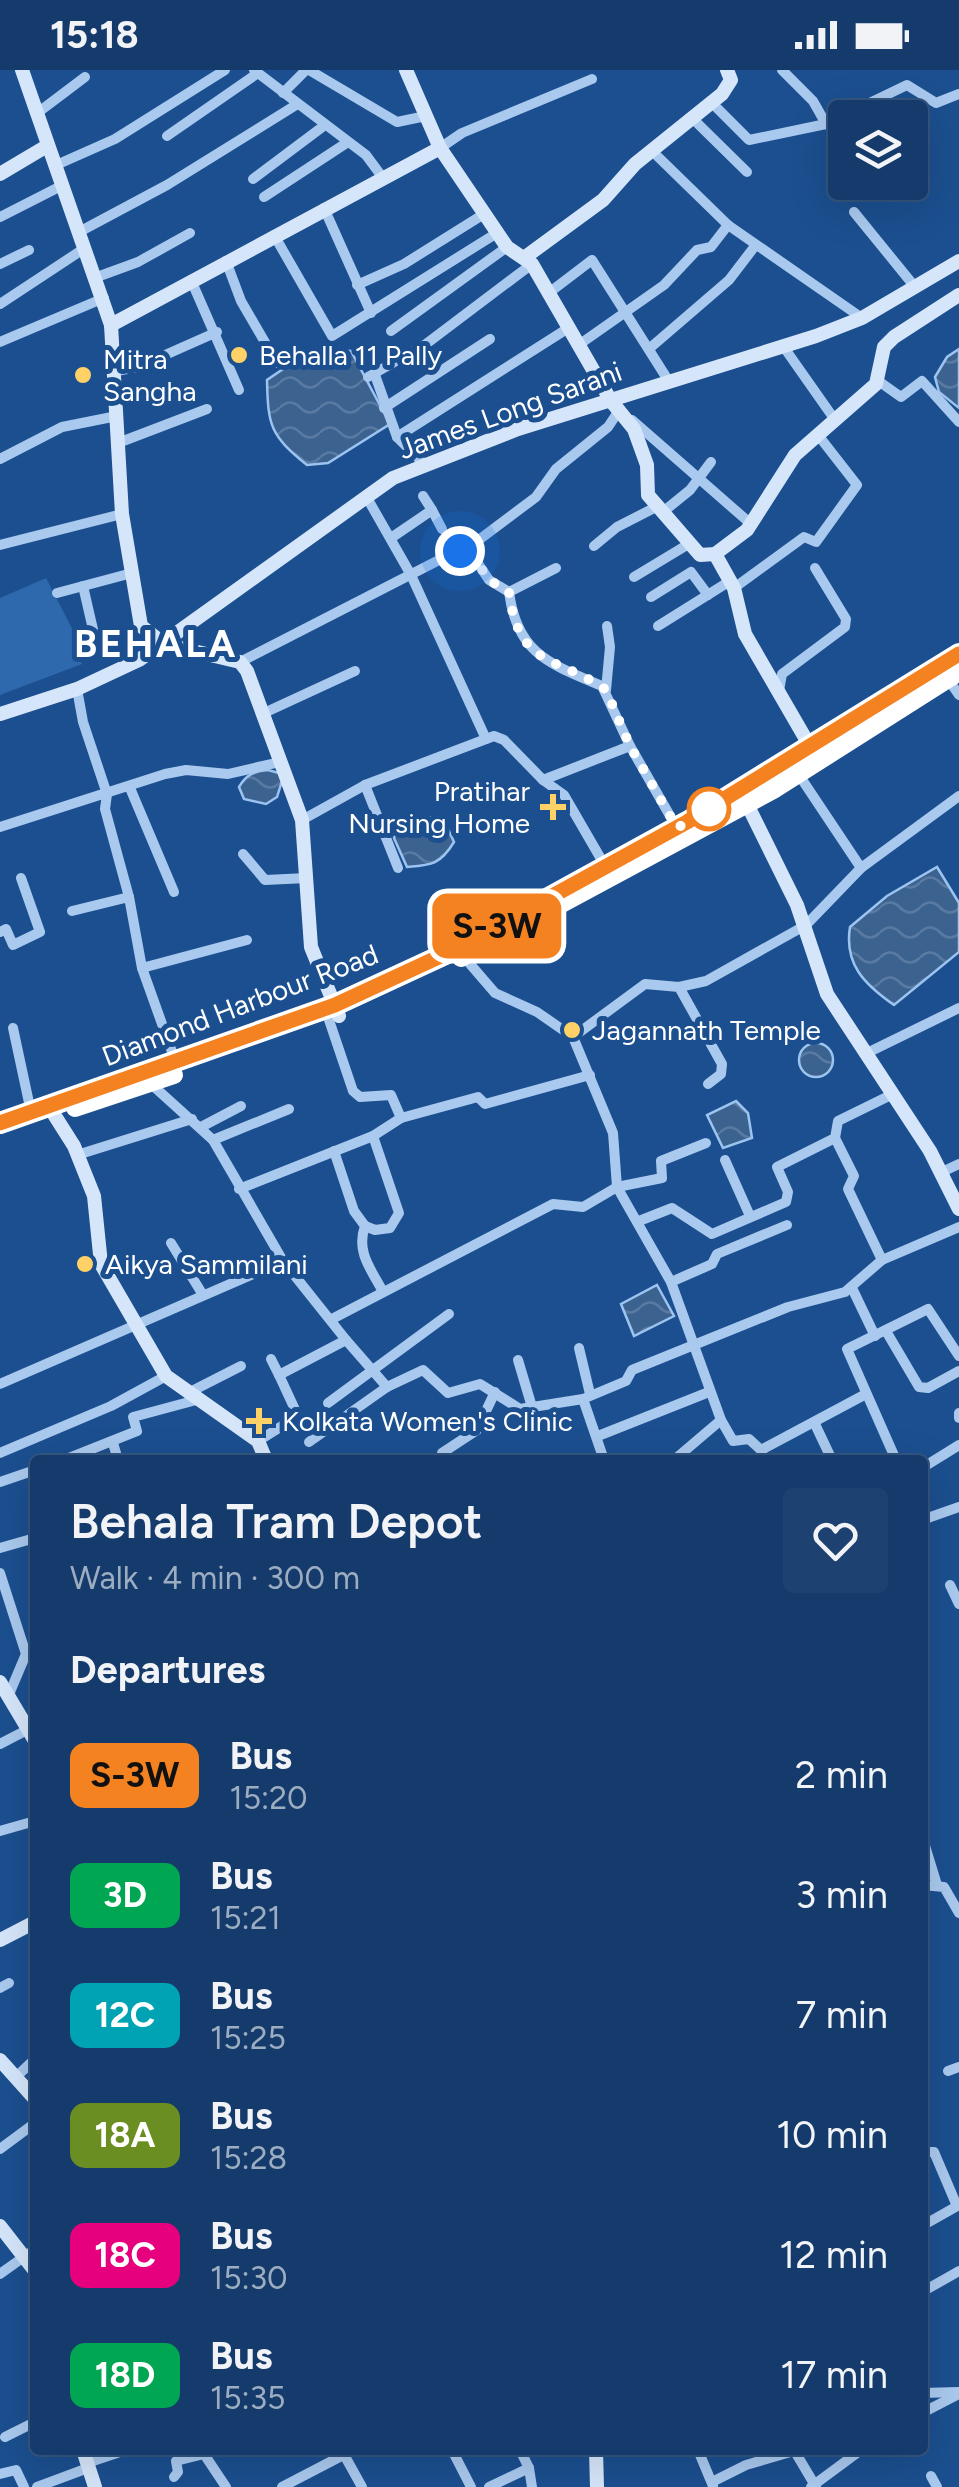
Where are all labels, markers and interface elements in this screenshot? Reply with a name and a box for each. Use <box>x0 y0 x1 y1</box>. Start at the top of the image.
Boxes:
text: 15:18 <box>50 12 139 58</box>
map controls <box>828 100 928 200</box>
button: layers <box>828 100 928 200</box>
place label: Behalla 11 Pally <box>259 338 442 372</box>
place label: Mitra Sangha <box>103 342 196 408</box>
marker: Behalla 11 Pally <box>228 344 250 366</box>
street label: James Long Sarani <box>394 354 626 466</box>
marker: Mitra Sangha <box>72 364 94 386</box>
your location <box>435 526 485 576</box>
district label: BEHALA <box>74 621 238 667</box>
place label: Pratihar Nursing Home <box>348 774 531 840</box>
unlabelled marker <box>688 788 730 830</box>
marker: Pratihar Nursing Home <box>540 794 566 820</box>
line badge: S-3W <box>427 894 567 958</box>
text: S-3W <box>452 905 542 947</box>
street label: Diamond Harbour Road <box>97 937 383 1073</box>
place label: Jagannath Temple <box>592 1013 821 1047</box>
marker: Jagannath Temple <box>561 1019 583 1041</box>
place label: Aikya Sammilani <box>105 1247 308 1281</box>
marker: Aikya Sammilani <box>74 1253 96 1275</box>
place label: Kolkata Women's Clinic <box>282 1404 573 1438</box>
marker: Kolkata Women's Clinic <box>246 1408 272 1434</box>
button: heart <box>783 1488 888 1593</box>
text: Behala Tram Depot <box>70 1492 482 1550</box>
text: Walk · 4 min · 300 m <box>70 1559 360 1597</box>
text: Departures <box>70 1647 265 1693</box>
text: Bus <box>229 1733 292 1779</box>
text: 2 min <box>795 1752 888 1798</box>
text: S-3W <box>90 1754 179 1796</box>
text: 15:20 <box>229 1779 308 1817</box>
text: Bus <box>210 1853 273 1899</box>
text: 3 min <box>796 1872 888 1918</box>
text: 3D <box>103 1874 147 1916</box>
text: 15:21 <box>210 1899 281 1937</box>
text: Bus <box>210 1973 273 2019</box>
text: 7 min <box>796 1992 888 2038</box>
text: 12C <box>95 1994 155 2036</box>
text: 15:25 <box>210 2019 286 2057</box>
text: Bus <box>210 2093 273 2139</box>
text: 10 min <box>776 2112 888 2158</box>
text: 18A <box>94 2114 156 2156</box>
text: 15:28 <box>210 2139 287 2177</box>
text: Bus <box>210 2213 273 2259</box>
text: 12 min <box>779 2232 888 2278</box>
text: 18C <box>94 2234 156 2276</box>
text: 15:30 <box>210 2259 288 2297</box>
text: Bus <box>210 2333 273 2379</box>
text: 17 min <box>780 2352 888 2398</box>
text: 18D <box>95 2354 155 2396</box>
text: 15:35 <box>210 2379 286 2417</box>

